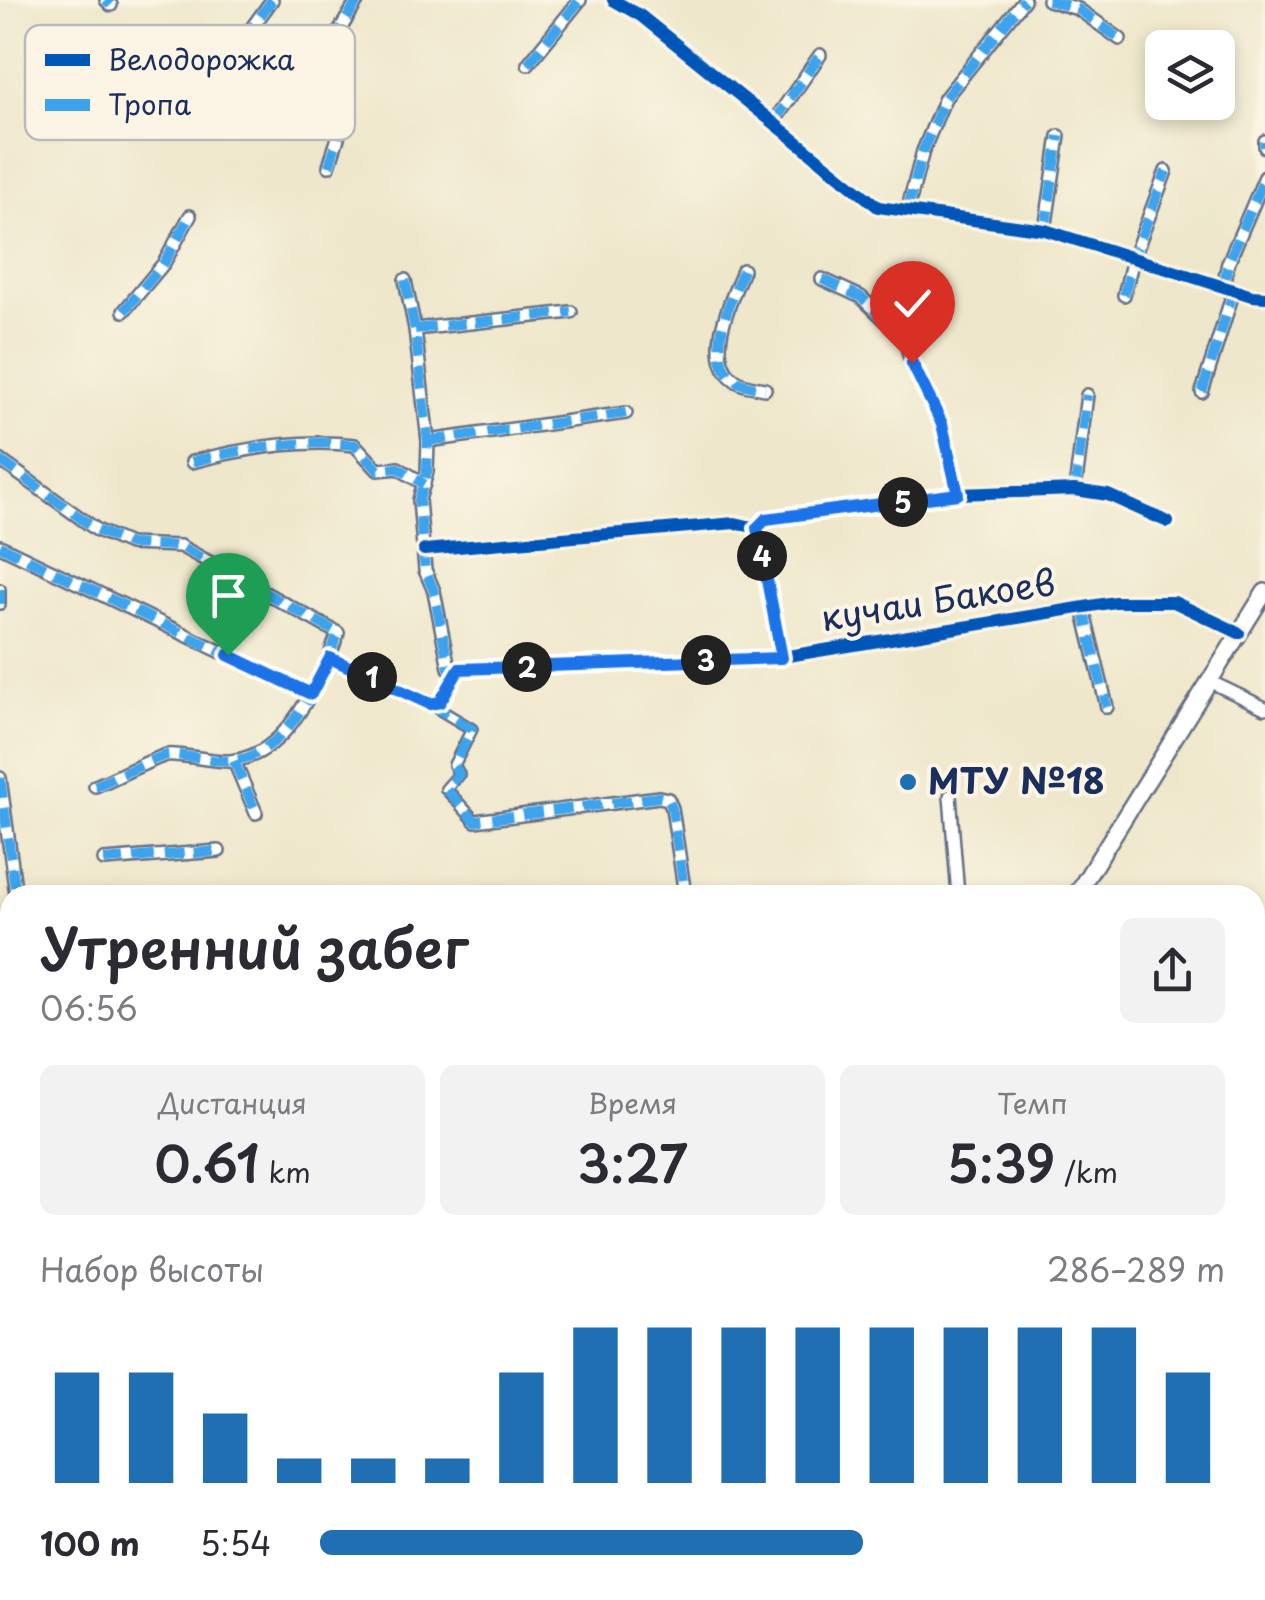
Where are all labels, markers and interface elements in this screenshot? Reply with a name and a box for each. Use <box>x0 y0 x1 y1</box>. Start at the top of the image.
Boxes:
legend <box>25 25 355 140</box>
map controls <box>1145 30 1235 120</box>
button: layers <box>1145 30 1235 120</box>
text: Велодорожка <box>108 37 295 80</box>
text: Тропа <box>108 82 192 125</box>
pin <box>870 261 955 364</box>
icon: check <box>885 276 940 331</box>
pin: 5 <box>878 477 928 527</box>
text: 5 <box>894 480 912 523</box>
pin: 4 <box>737 531 787 581</box>
text: 4 <box>752 534 772 577</box>
pin <box>186 553 271 656</box>
street label: кучаи Бакоев <box>817 554 1059 643</box>
icon: arrive <box>201 568 256 623</box>
pin: 3 <box>681 635 731 685</box>
text: 3 <box>697 638 715 681</box>
pin: 2 <box>502 642 552 692</box>
text: 2 <box>517 645 537 688</box>
pin: 1 <box>347 652 397 702</box>
text: 1 <box>365 655 379 698</box>
place label: МТУ №18 <box>928 753 1105 806</box>
marker: МТУ №18 <box>897 771 919 793</box>
text: Утренний забег <box>40 905 469 988</box>
button: share <box>1120 918 1225 1023</box>
text: 06:56 <box>40 984 138 1032</box>
text: Дистанция <box>158 1081 307 1124</box>
text: Время <box>588 1081 677 1124</box>
text: Темп <box>997 1081 1068 1124</box>
text: 0.61 <box>154 1124 259 1200</box>
text: 3:27 <box>577 1124 688 1200</box>
text: 5:39 <box>947 1124 1055 1200</box>
text: km <box>259 1150 311 1193</box>
text: /km <box>1055 1150 1118 1193</box>
text: Набор высоты <box>40 1245 264 1293</box>
text: 286–289 m <box>1047 1245 1225 1293</box>
text: 100 m <box>40 1519 140 1567</box>
text: 5:54 <box>200 1519 271 1567</box>

